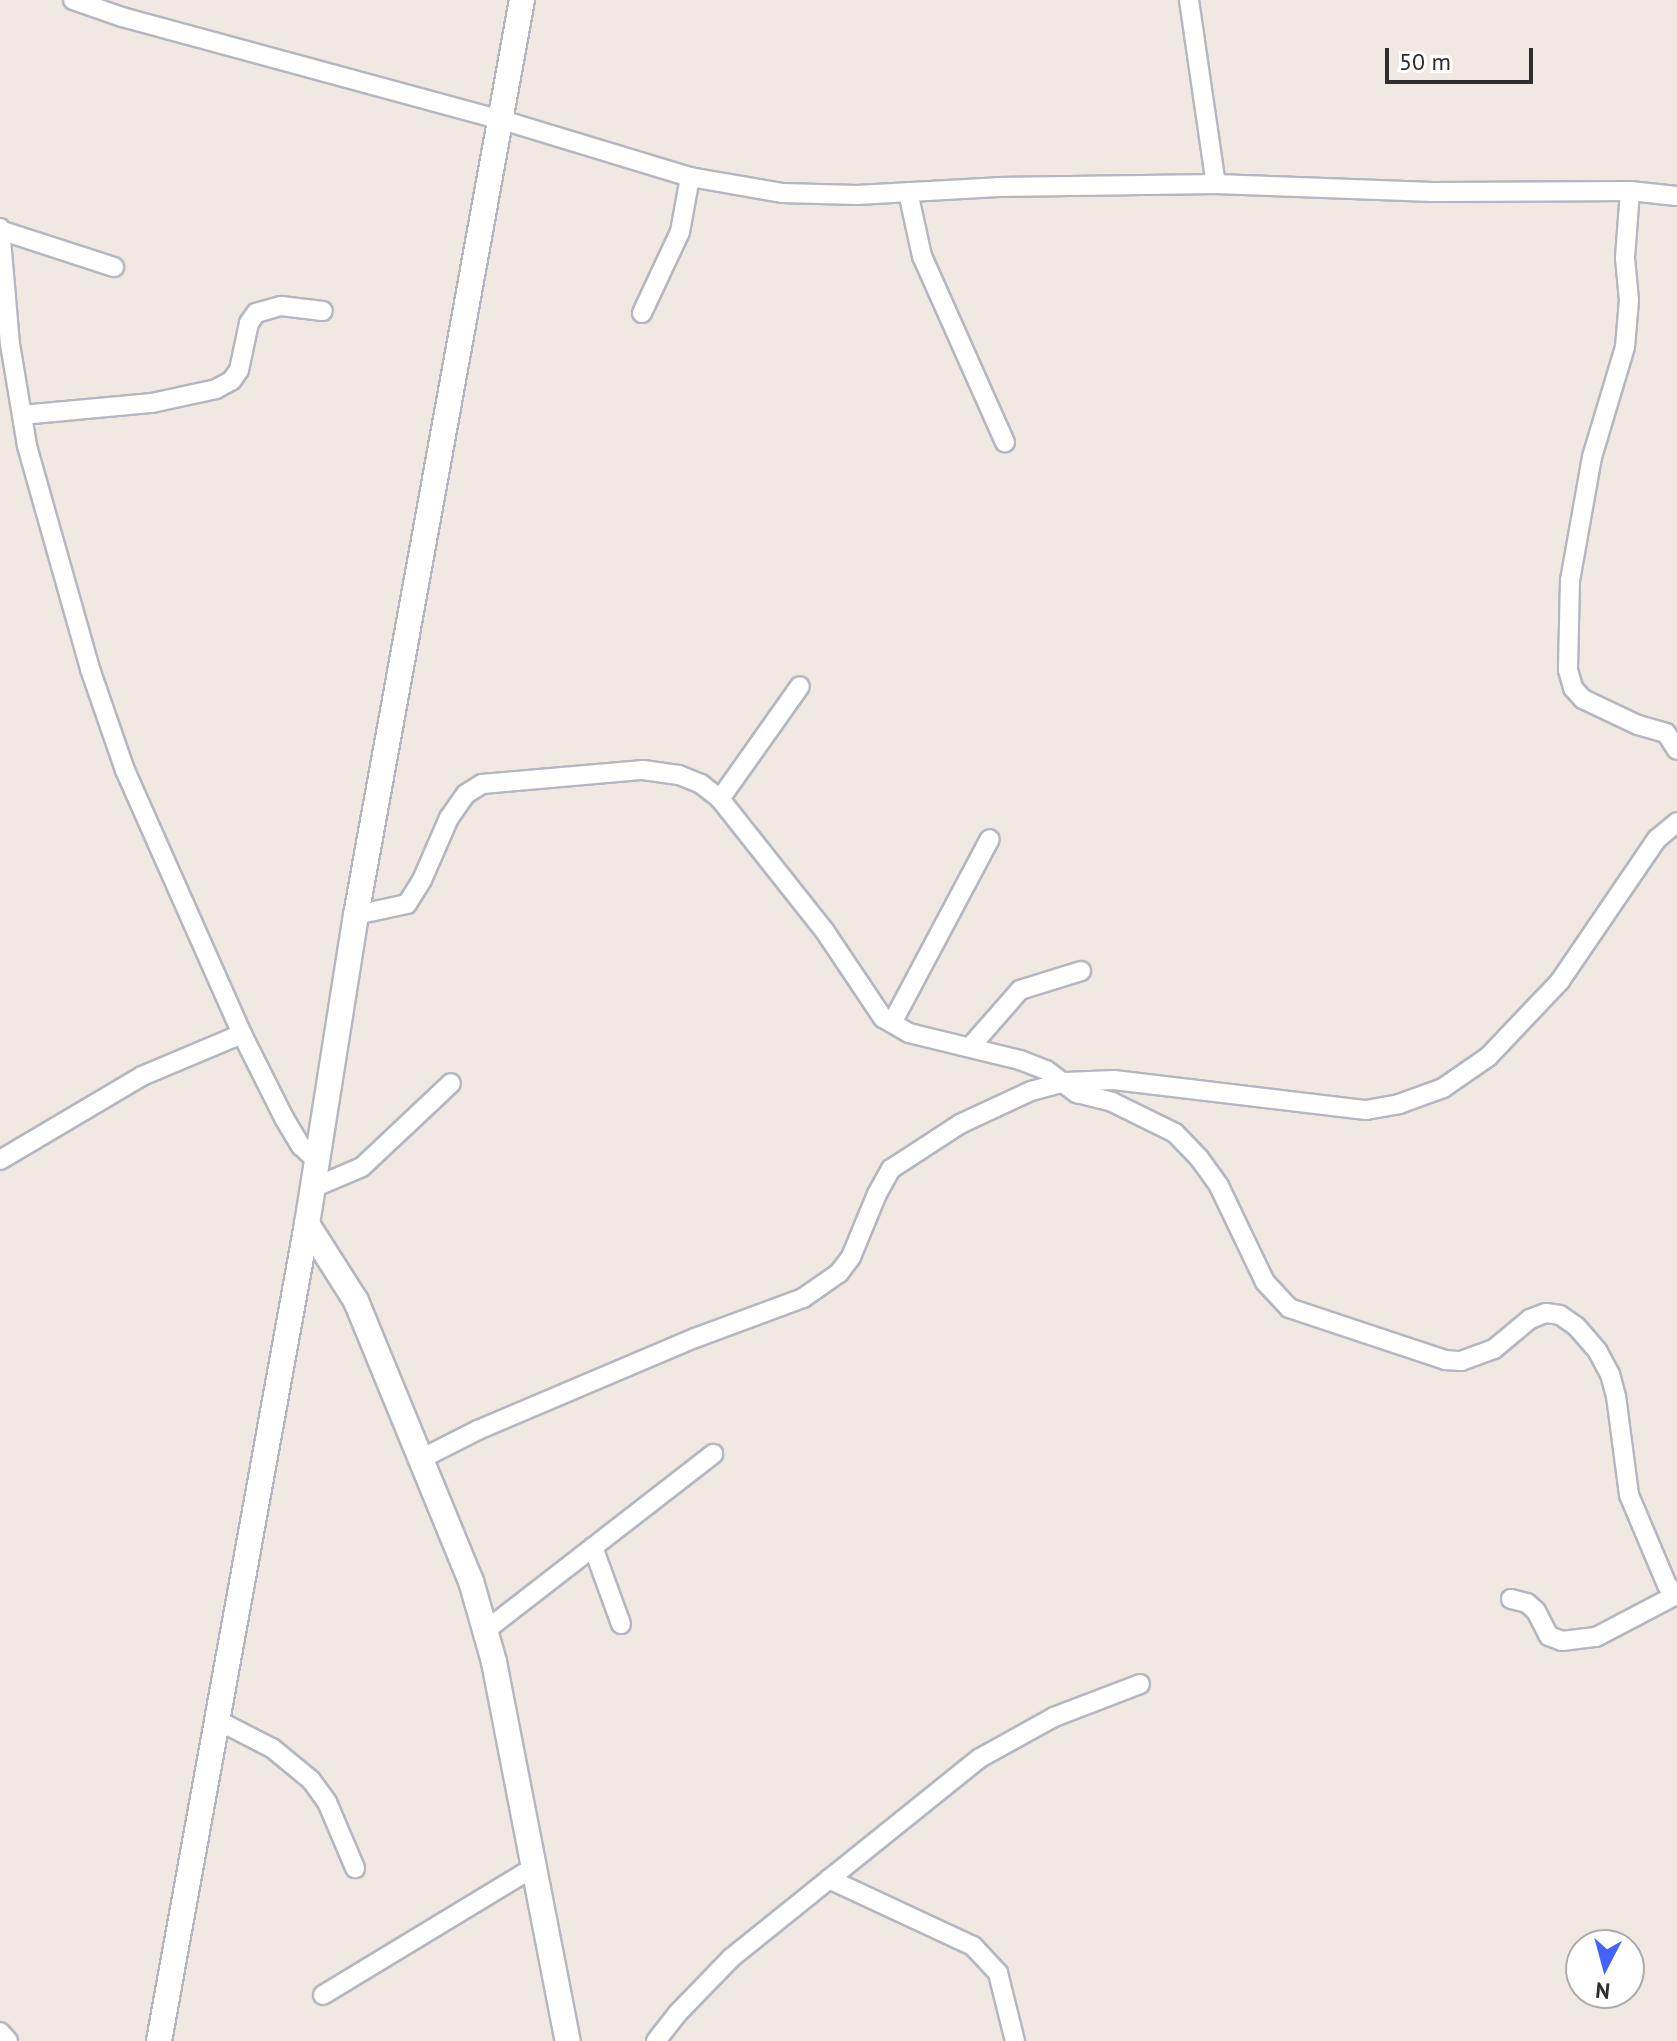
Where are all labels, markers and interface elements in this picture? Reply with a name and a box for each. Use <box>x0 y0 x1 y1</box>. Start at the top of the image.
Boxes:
scale bar <box>1389 32 1537 82</box>
text: 50 m <box>1399 46 1451 77</box>
north arrow <box>1565 1929 1645 2009</box>
text: N <box>1594 1976 1611 2006</box>

